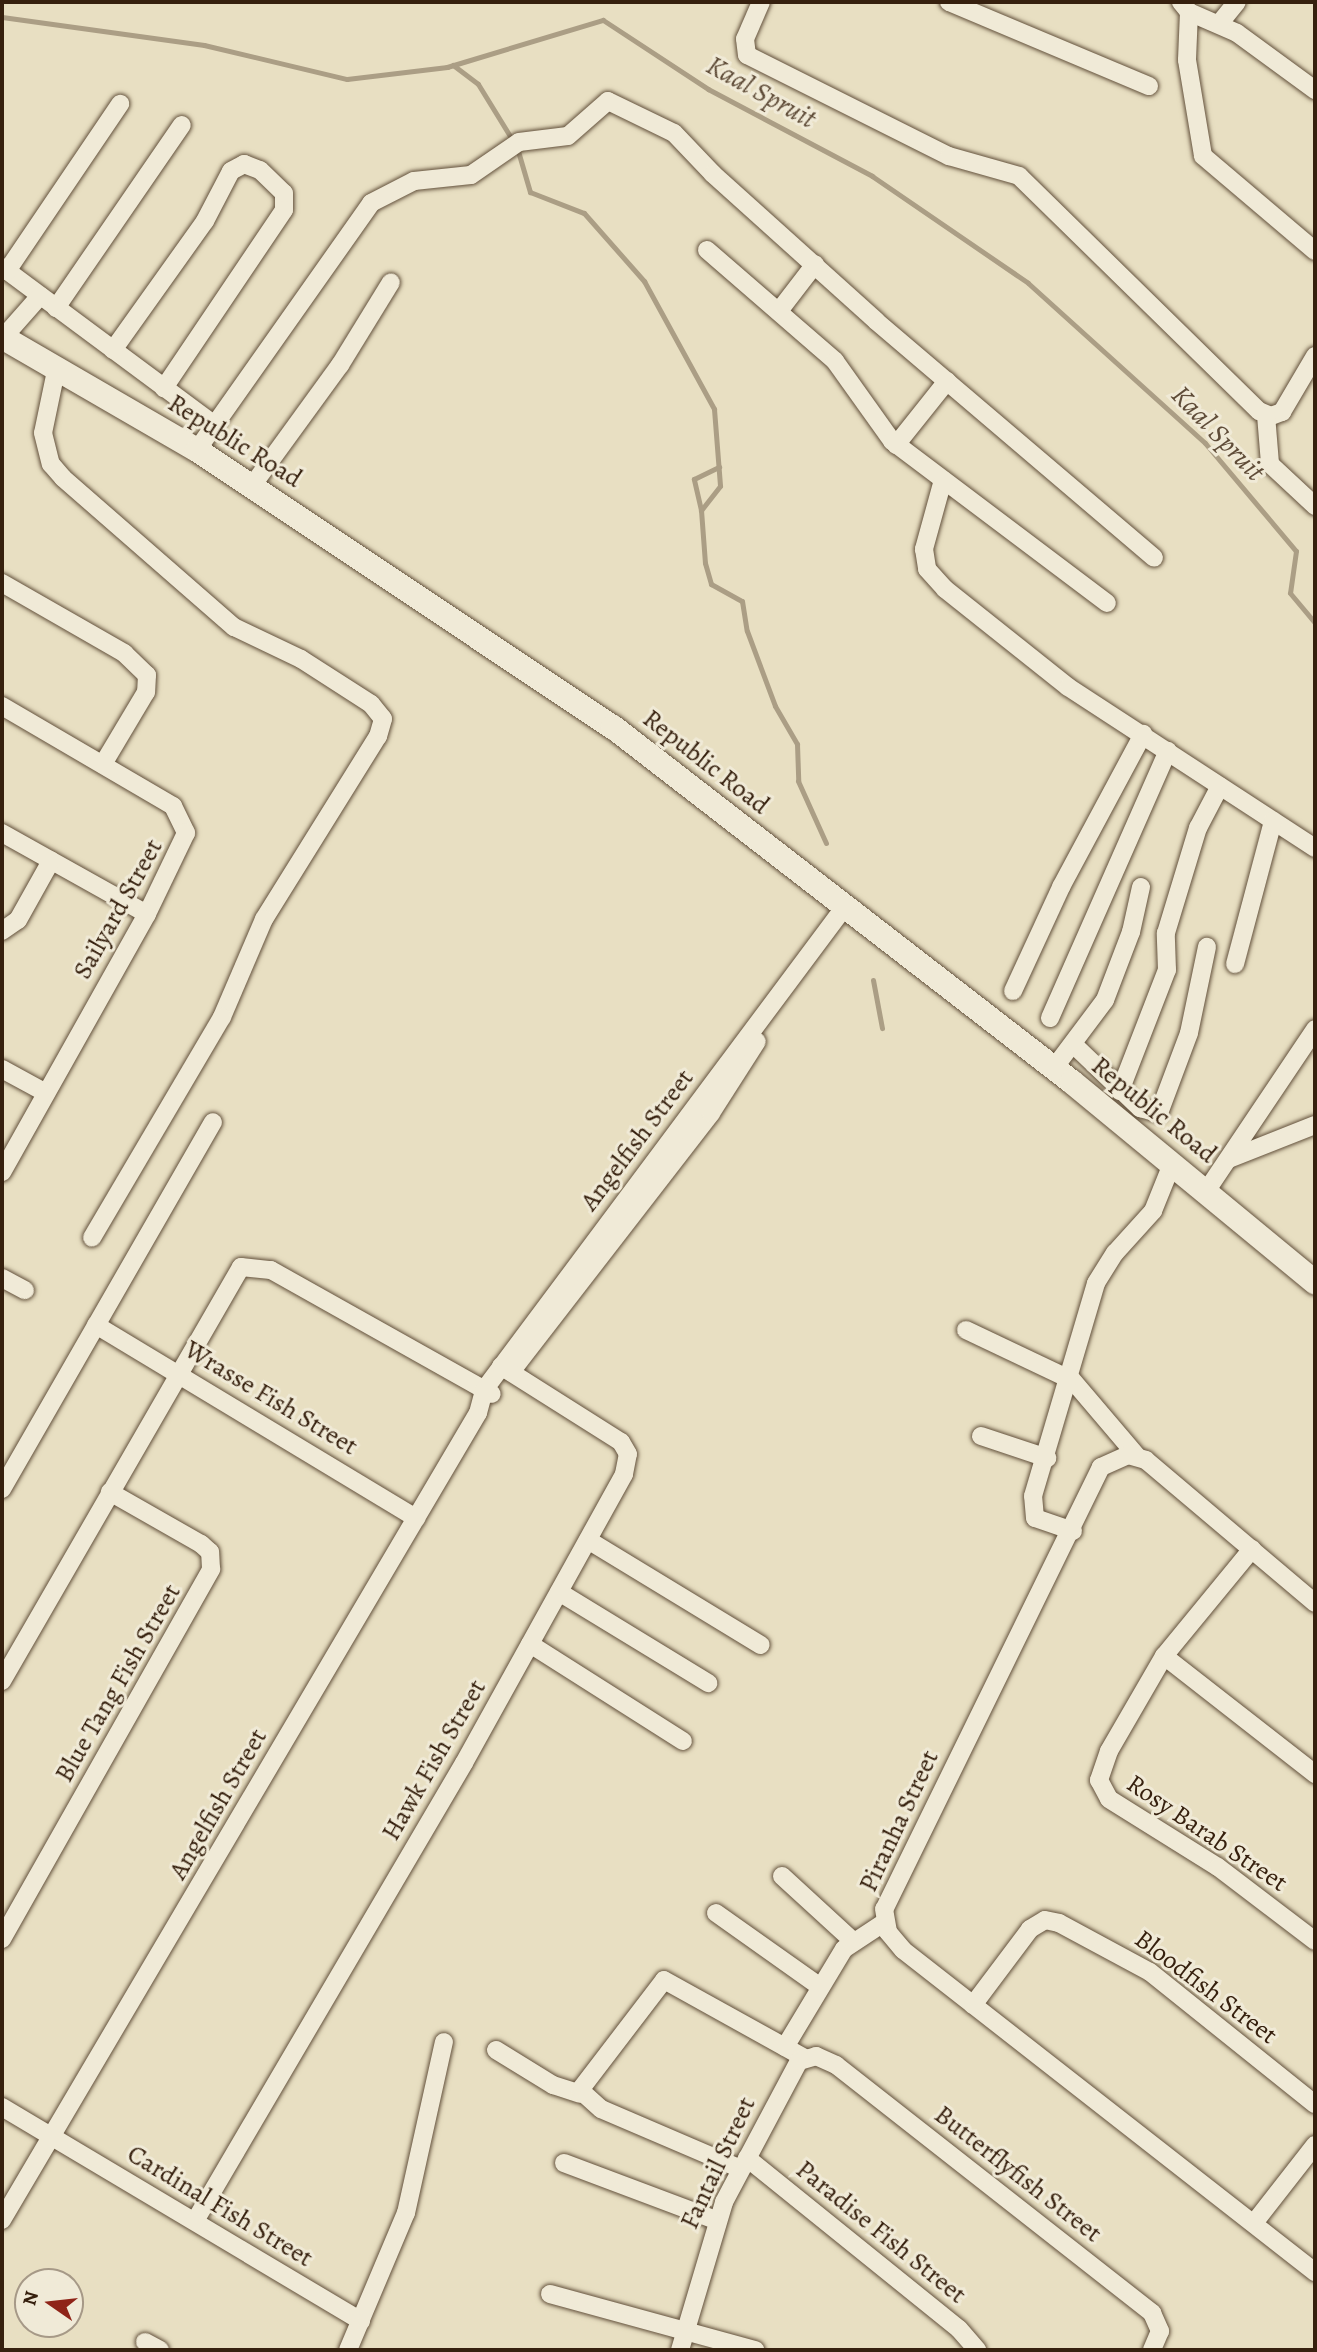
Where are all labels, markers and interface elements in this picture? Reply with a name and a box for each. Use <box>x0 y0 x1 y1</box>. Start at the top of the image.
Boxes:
water label: Kaal Spruit <box>701 48 821 136</box>
water label: Kaal Spruit <box>1164 378 1272 488</box>
street label: Republic Road <box>162 388 308 494</box>
street label: Republic Road <box>637 703 775 821</box>
street label: Sailyard Street <box>67 834 169 984</box>
street label: Republic Road <box>1085 1050 1223 1170</box>
street label: Angelfish Street <box>574 1063 700 1217</box>
street label: Wrasse Fish Street <box>179 1334 363 1462</box>
street label: Blue Tang Fish Street <box>49 1578 187 1788</box>
street label: Hawk Fish Street <box>375 1674 493 1846</box>
street label: Angelfish Street <box>162 1723 274 1885</box>
street label: Piranha Street <box>853 1745 945 1897</box>
street label: Rosy Barab Street <box>1121 1768 1293 1898</box>
street label: Bloodfish Street <box>1129 1923 1283 2051</box>
street label: Fantail Street <box>674 2092 762 2234</box>
street label: Butterflyfish Street <box>928 2099 1108 2249</box>
street label: Cardinal Fish Street <box>122 2138 318 2274</box>
street label: Paradise Fish Street <box>790 2154 972 2310</box>
north arrow <box>14 2268 84 2338</box>
text: N <box>16 2289 45 2308</box>

